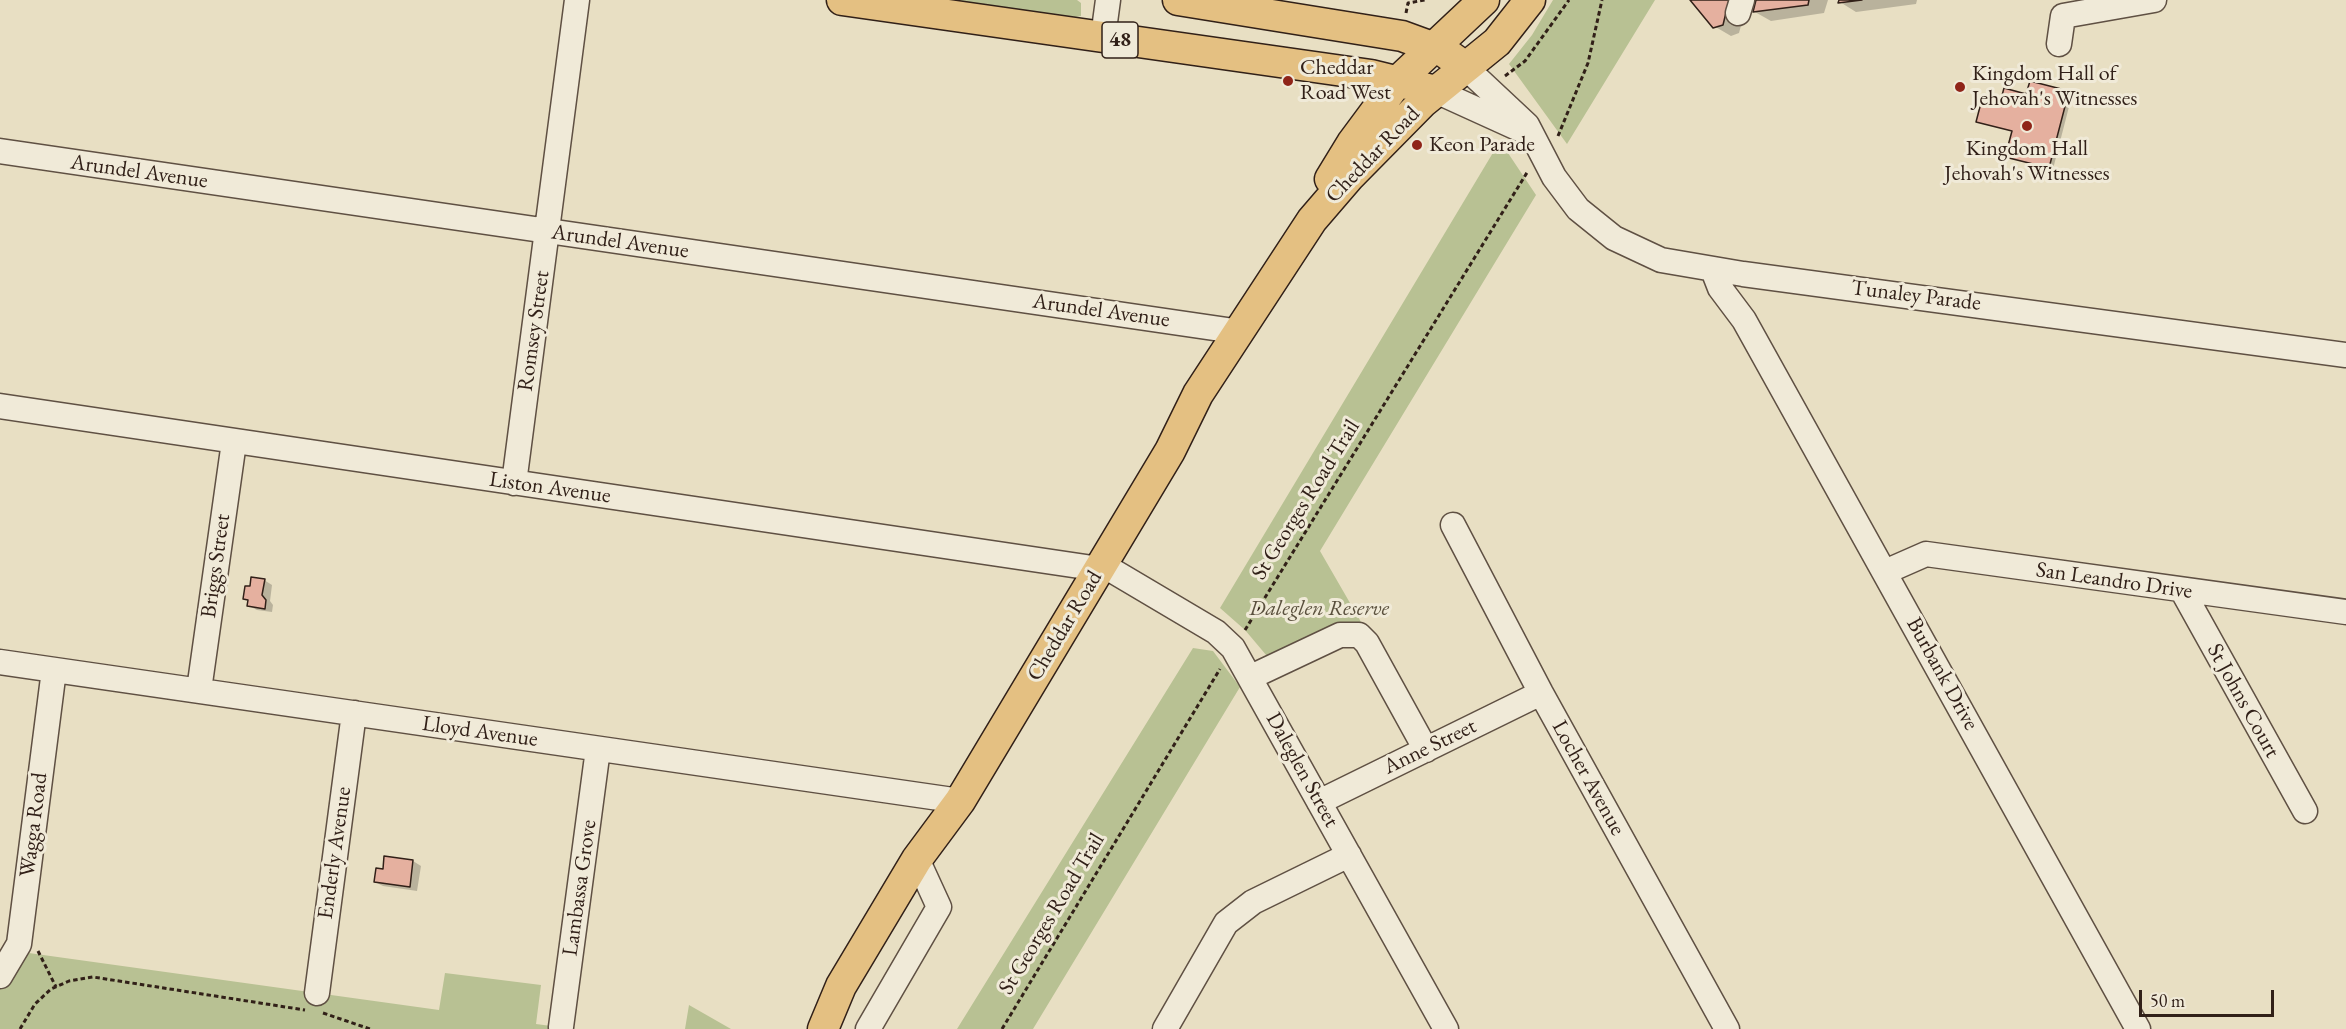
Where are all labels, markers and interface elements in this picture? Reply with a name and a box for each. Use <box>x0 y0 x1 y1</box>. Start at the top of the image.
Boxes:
road number: 48 <box>1102 22 1138 58</box>
place label: Cheddar Road West <box>1300 55 1391 106</box>
place label: Kingdom Hall of Jehovah's Witnesses <box>1972 61 2137 112</box>
marker: Cheddar Road West <box>1281 74 1295 88</box>
marker: Kingdom Hall of Jehovah's Witnesses <box>1953 80 1967 94</box>
street label: Cheddar Road <box>1320 101 1426 209</box>
marker: Kingdom Hall Jehovah's Witnesses <box>2020 119 2034 133</box>
place label: Keon Parade <box>1429 132 1535 158</box>
place label: Kingdom Hall Jehovah's Witnesses <box>1944 136 2110 188</box>
marker: Keon Parade <box>1410 138 1424 152</box>
street label: Arundel Avenue <box>69 149 209 195</box>
street label: Arundel Avenue <box>550 219 690 265</box>
street label: Romsey Street <box>512 269 556 393</box>
street label: Tunaley Parade <box>1850 275 1982 317</box>
street label: Arundel Avenue <box>1031 288 1171 334</box>
street label: St Georges Road Trail <box>1246 415 1366 585</box>
street label: Liston Avenue <box>488 466 612 510</box>
street label: Briggs Street <box>196 512 236 620</box>
street label: San Leandro Drive <box>2034 557 2194 605</box>
street label: Cheddar Road <box>1022 566 1108 686</box>
park label: Daleglen Reserve <box>1249 596 1389 622</box>
street label: Burbank Drive <box>1900 613 1984 735</box>
street label: St Johns Court <box>2201 639 2285 763</box>
street label: Daleglen Street <box>1260 708 1344 832</box>
street label: Lloyd Avenue <box>421 711 539 753</box>
street label: Anne Street <box>1379 713 1481 781</box>
street label: Locher Avenue <box>1546 716 1630 840</box>
street label: Wagga Road <box>14 771 54 879</box>
street label: Enderly Avenue <box>313 785 357 921</box>
street label: Lambassa Grove <box>557 818 603 958</box>
street label: St Georges Road Trail <box>993 829 1111 999</box>
scale bar <box>2142 978 2277 1016</box>
text: 50 m <box>2150 989 2185 1012</box>

